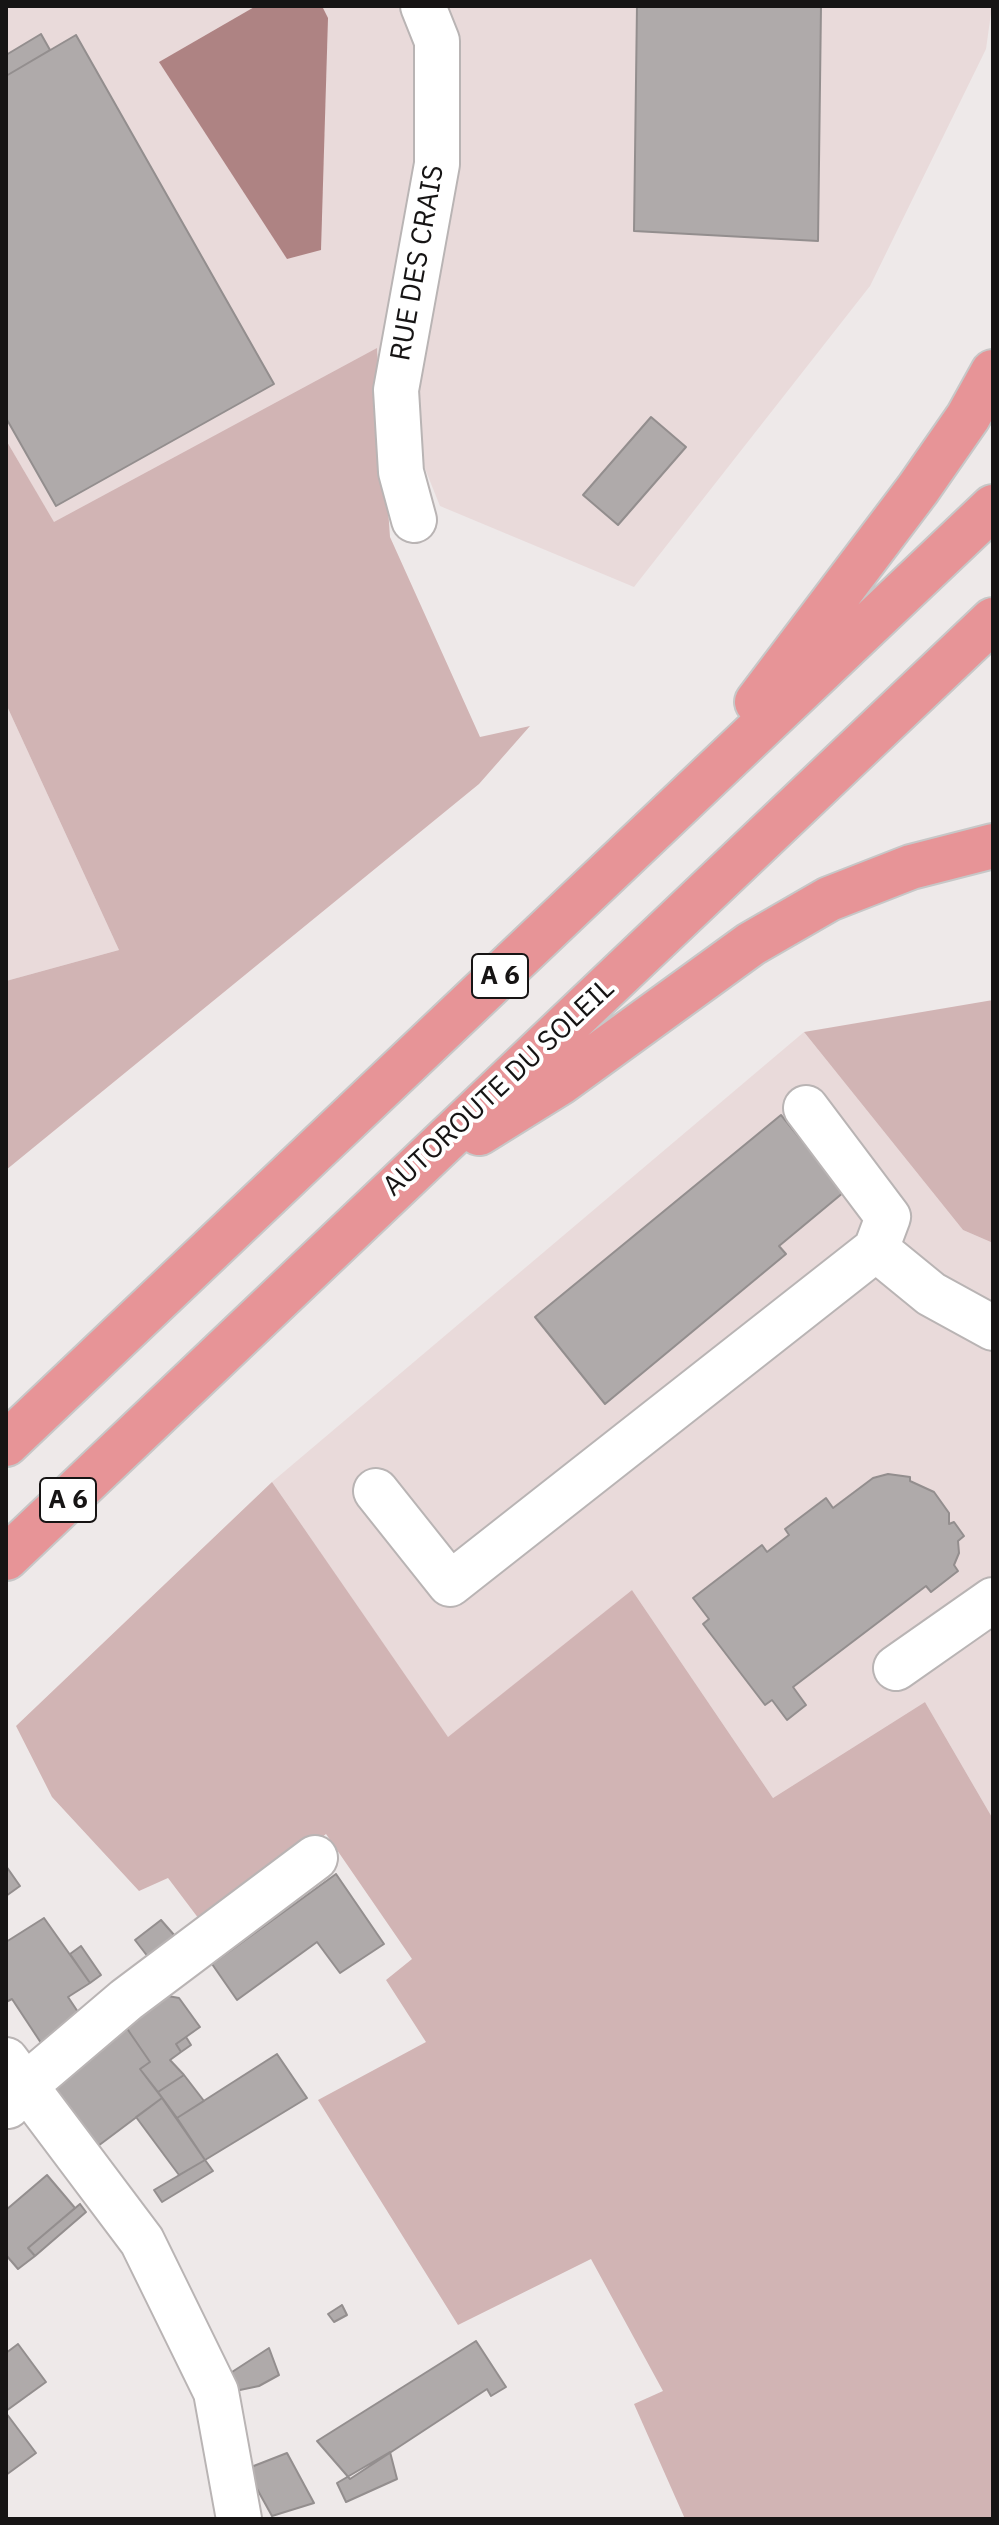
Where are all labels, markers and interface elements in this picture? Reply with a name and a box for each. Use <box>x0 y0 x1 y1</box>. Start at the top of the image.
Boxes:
street label: RUE DES CRAIS <box>384 162 452 364</box>
road number: A 6 <box>472 954 528 998</box>
street label: AUTOROUTE DU SOLEIL <box>377 972 621 1204</box>
road number: A 6 <box>40 1478 96 1522</box>

